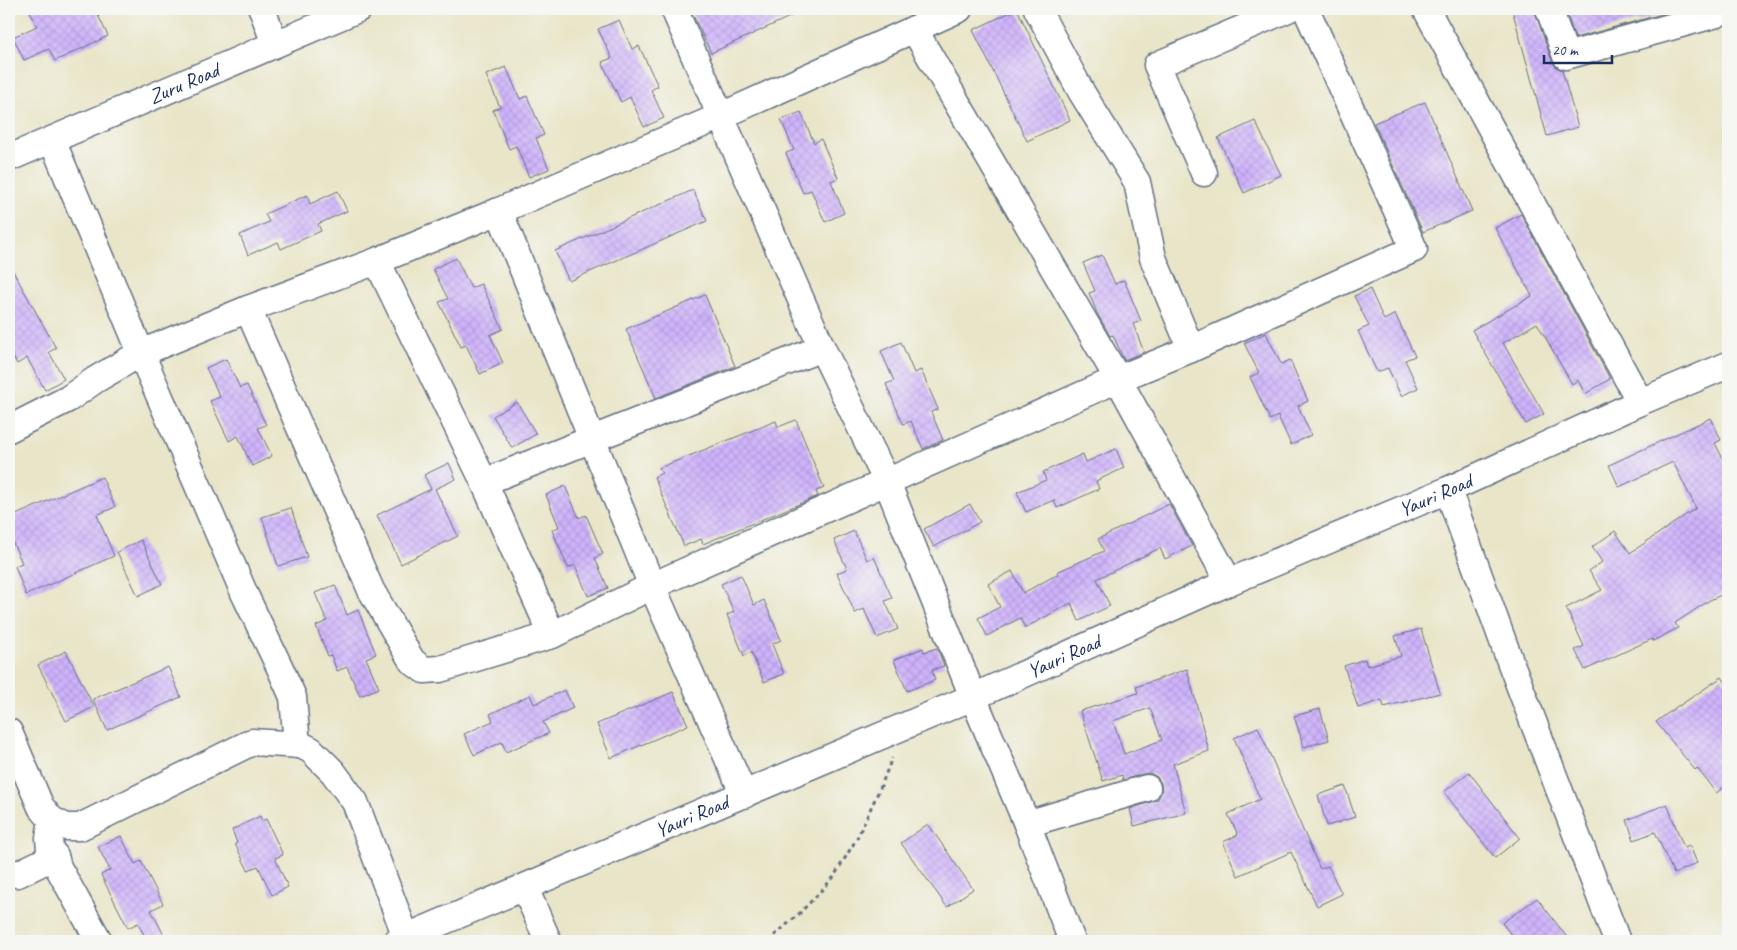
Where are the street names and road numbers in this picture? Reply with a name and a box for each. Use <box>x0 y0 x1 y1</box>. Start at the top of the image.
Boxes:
street label: Zuru Road <box>145 55 226 110</box>
street label: Yauri Road <box>1395 466 1479 522</box>
street label: Yauri Road <box>1023 627 1108 684</box>
street label: Yauri Road <box>651 788 736 843</box>

